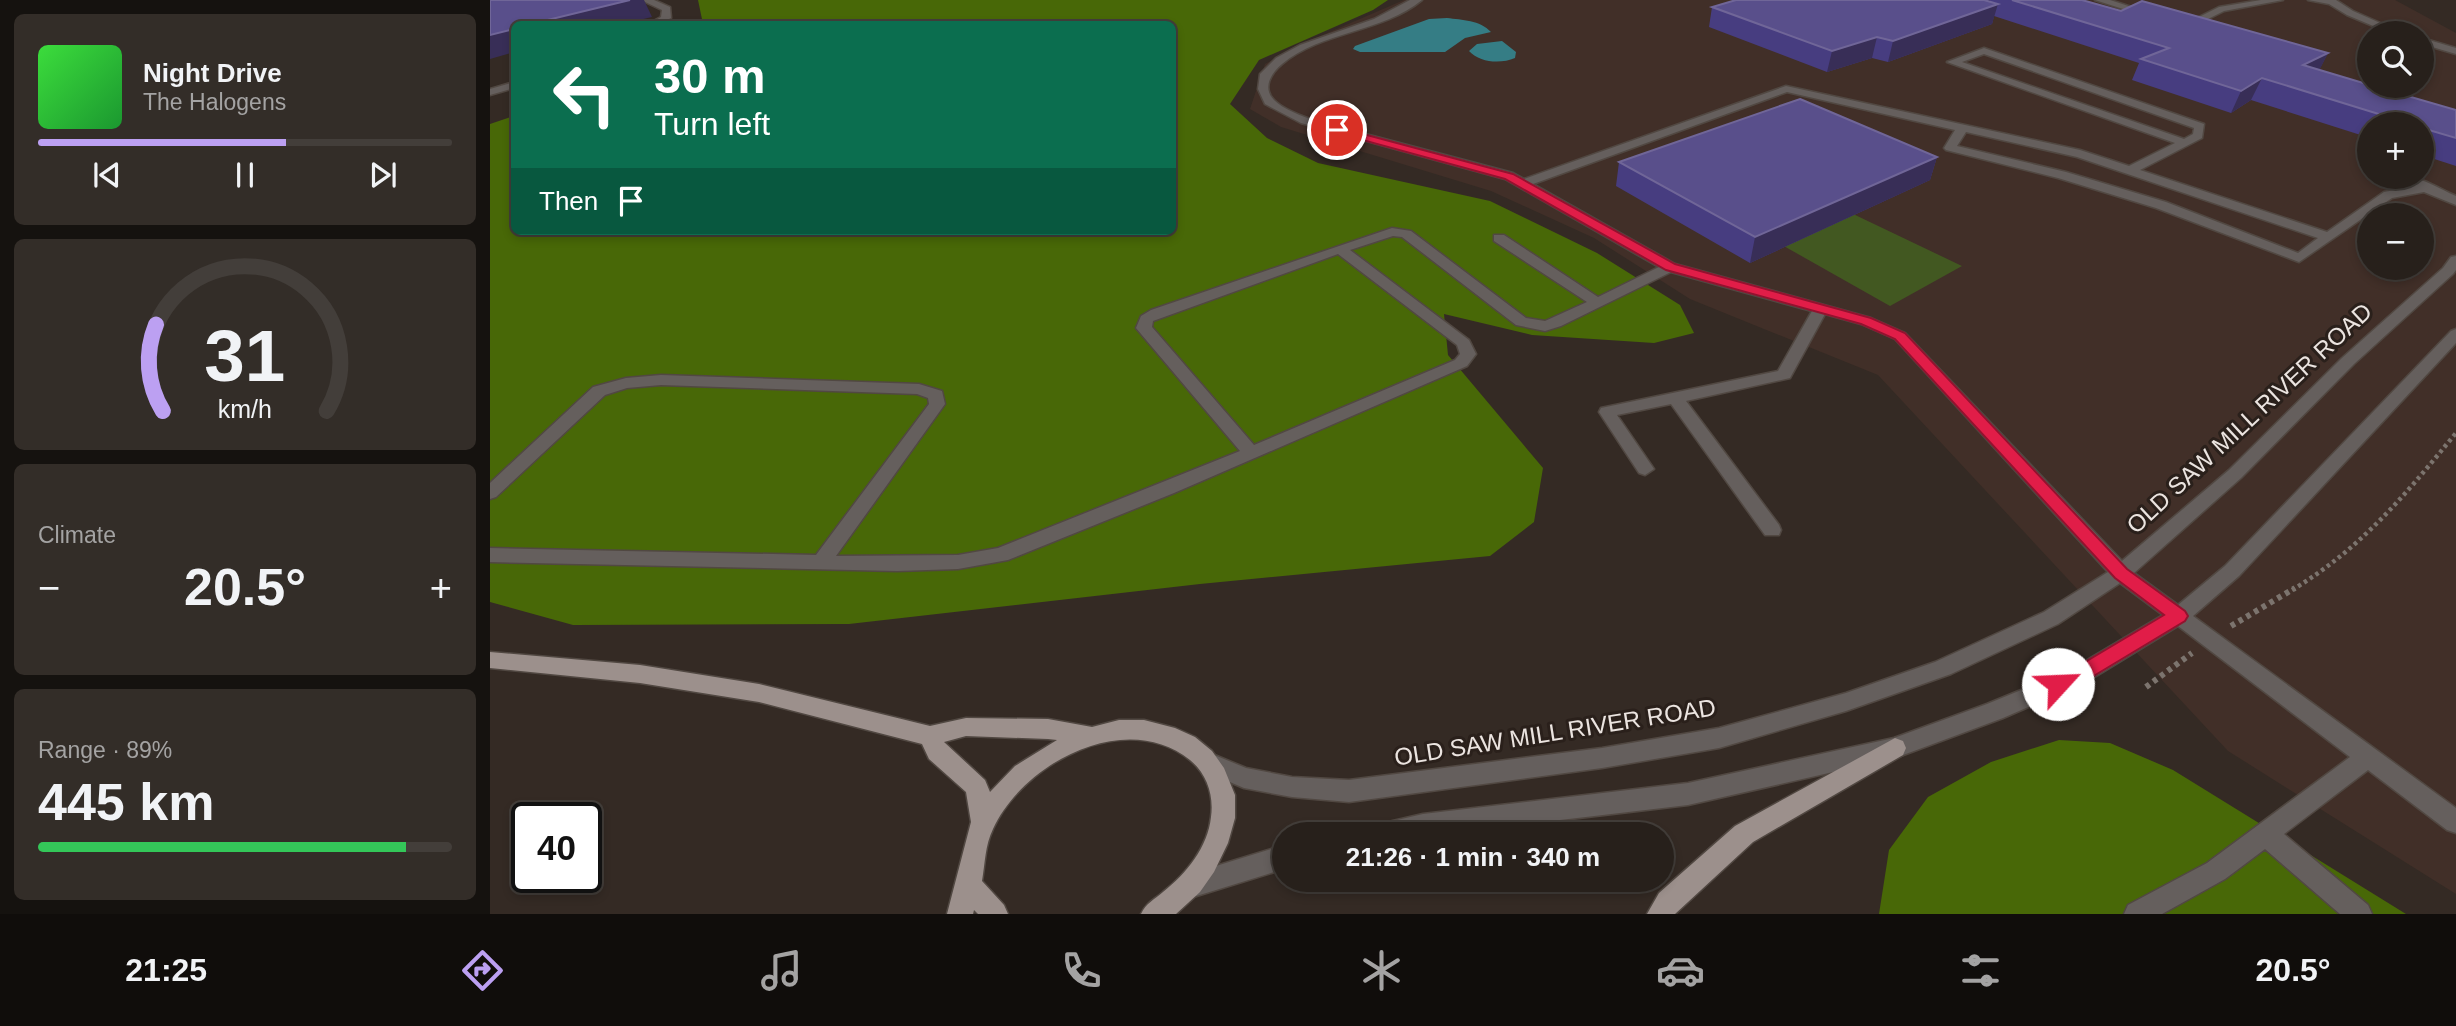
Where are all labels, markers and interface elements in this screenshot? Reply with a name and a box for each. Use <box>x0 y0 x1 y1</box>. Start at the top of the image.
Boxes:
map controls <box>2357 21 2434 280</box>
button: search <box>2357 21 2434 98</box>
icon: left <box>539 49 630 140</box>
text: 30 m <box>654 49 766 103</box>
text: Night Drive <box>143 58 282 88</box>
text: The Halogens <box>143 89 286 115</box>
pin <box>1307 100 1367 160</box>
text: Turn left <box>654 106 770 142</box>
icon: arrive <box>1318 111 1356 149</box>
button: + <box>2357 112 2434 189</box>
icon: previous <box>88 156 126 194</box>
icon: pause <box>226 156 264 194</box>
icon: next <box>364 156 402 194</box>
icon: arrive <box>612 182 650 220</box>
text: Then <box>539 186 598 216</box>
button: − <box>2357 203 2434 280</box>
street label: OLD SAW MILL RIVER ROAD <box>2121 297 2377 539</box>
text: 31 <box>205 315 285 396</box>
text: km/h <box>218 394 272 422</box>
text: Climate <box>38 522 116 548</box>
text: 20.5° <box>184 558 306 616</box>
text: − <box>38 567 60 609</box>
text: + <box>430 567 452 609</box>
position arrow <box>2021 647 2095 721</box>
street label: OLD SAW MILL RIVER ROAD <box>1392 693 1718 771</box>
text: Range · 89% <box>38 737 172 763</box>
text: 445 km <box>38 773 214 831</box>
speed limit sign: 40 <box>511 802 602 893</box>
text: 21:26 · 1 min · 340 m <box>1346 842 1600 872</box>
icon: directions <box>458 946 507 995</box>
icon: music <box>757 946 806 995</box>
icon: phone <box>1057 946 1106 995</box>
icon: climate <box>1357 946 1406 995</box>
icon: car <box>1656 946 1705 995</box>
icon: filters <box>1956 946 2005 995</box>
text: 21:25 <box>125 952 207 988</box>
text: 20.5° <box>2256 952 2331 988</box>

